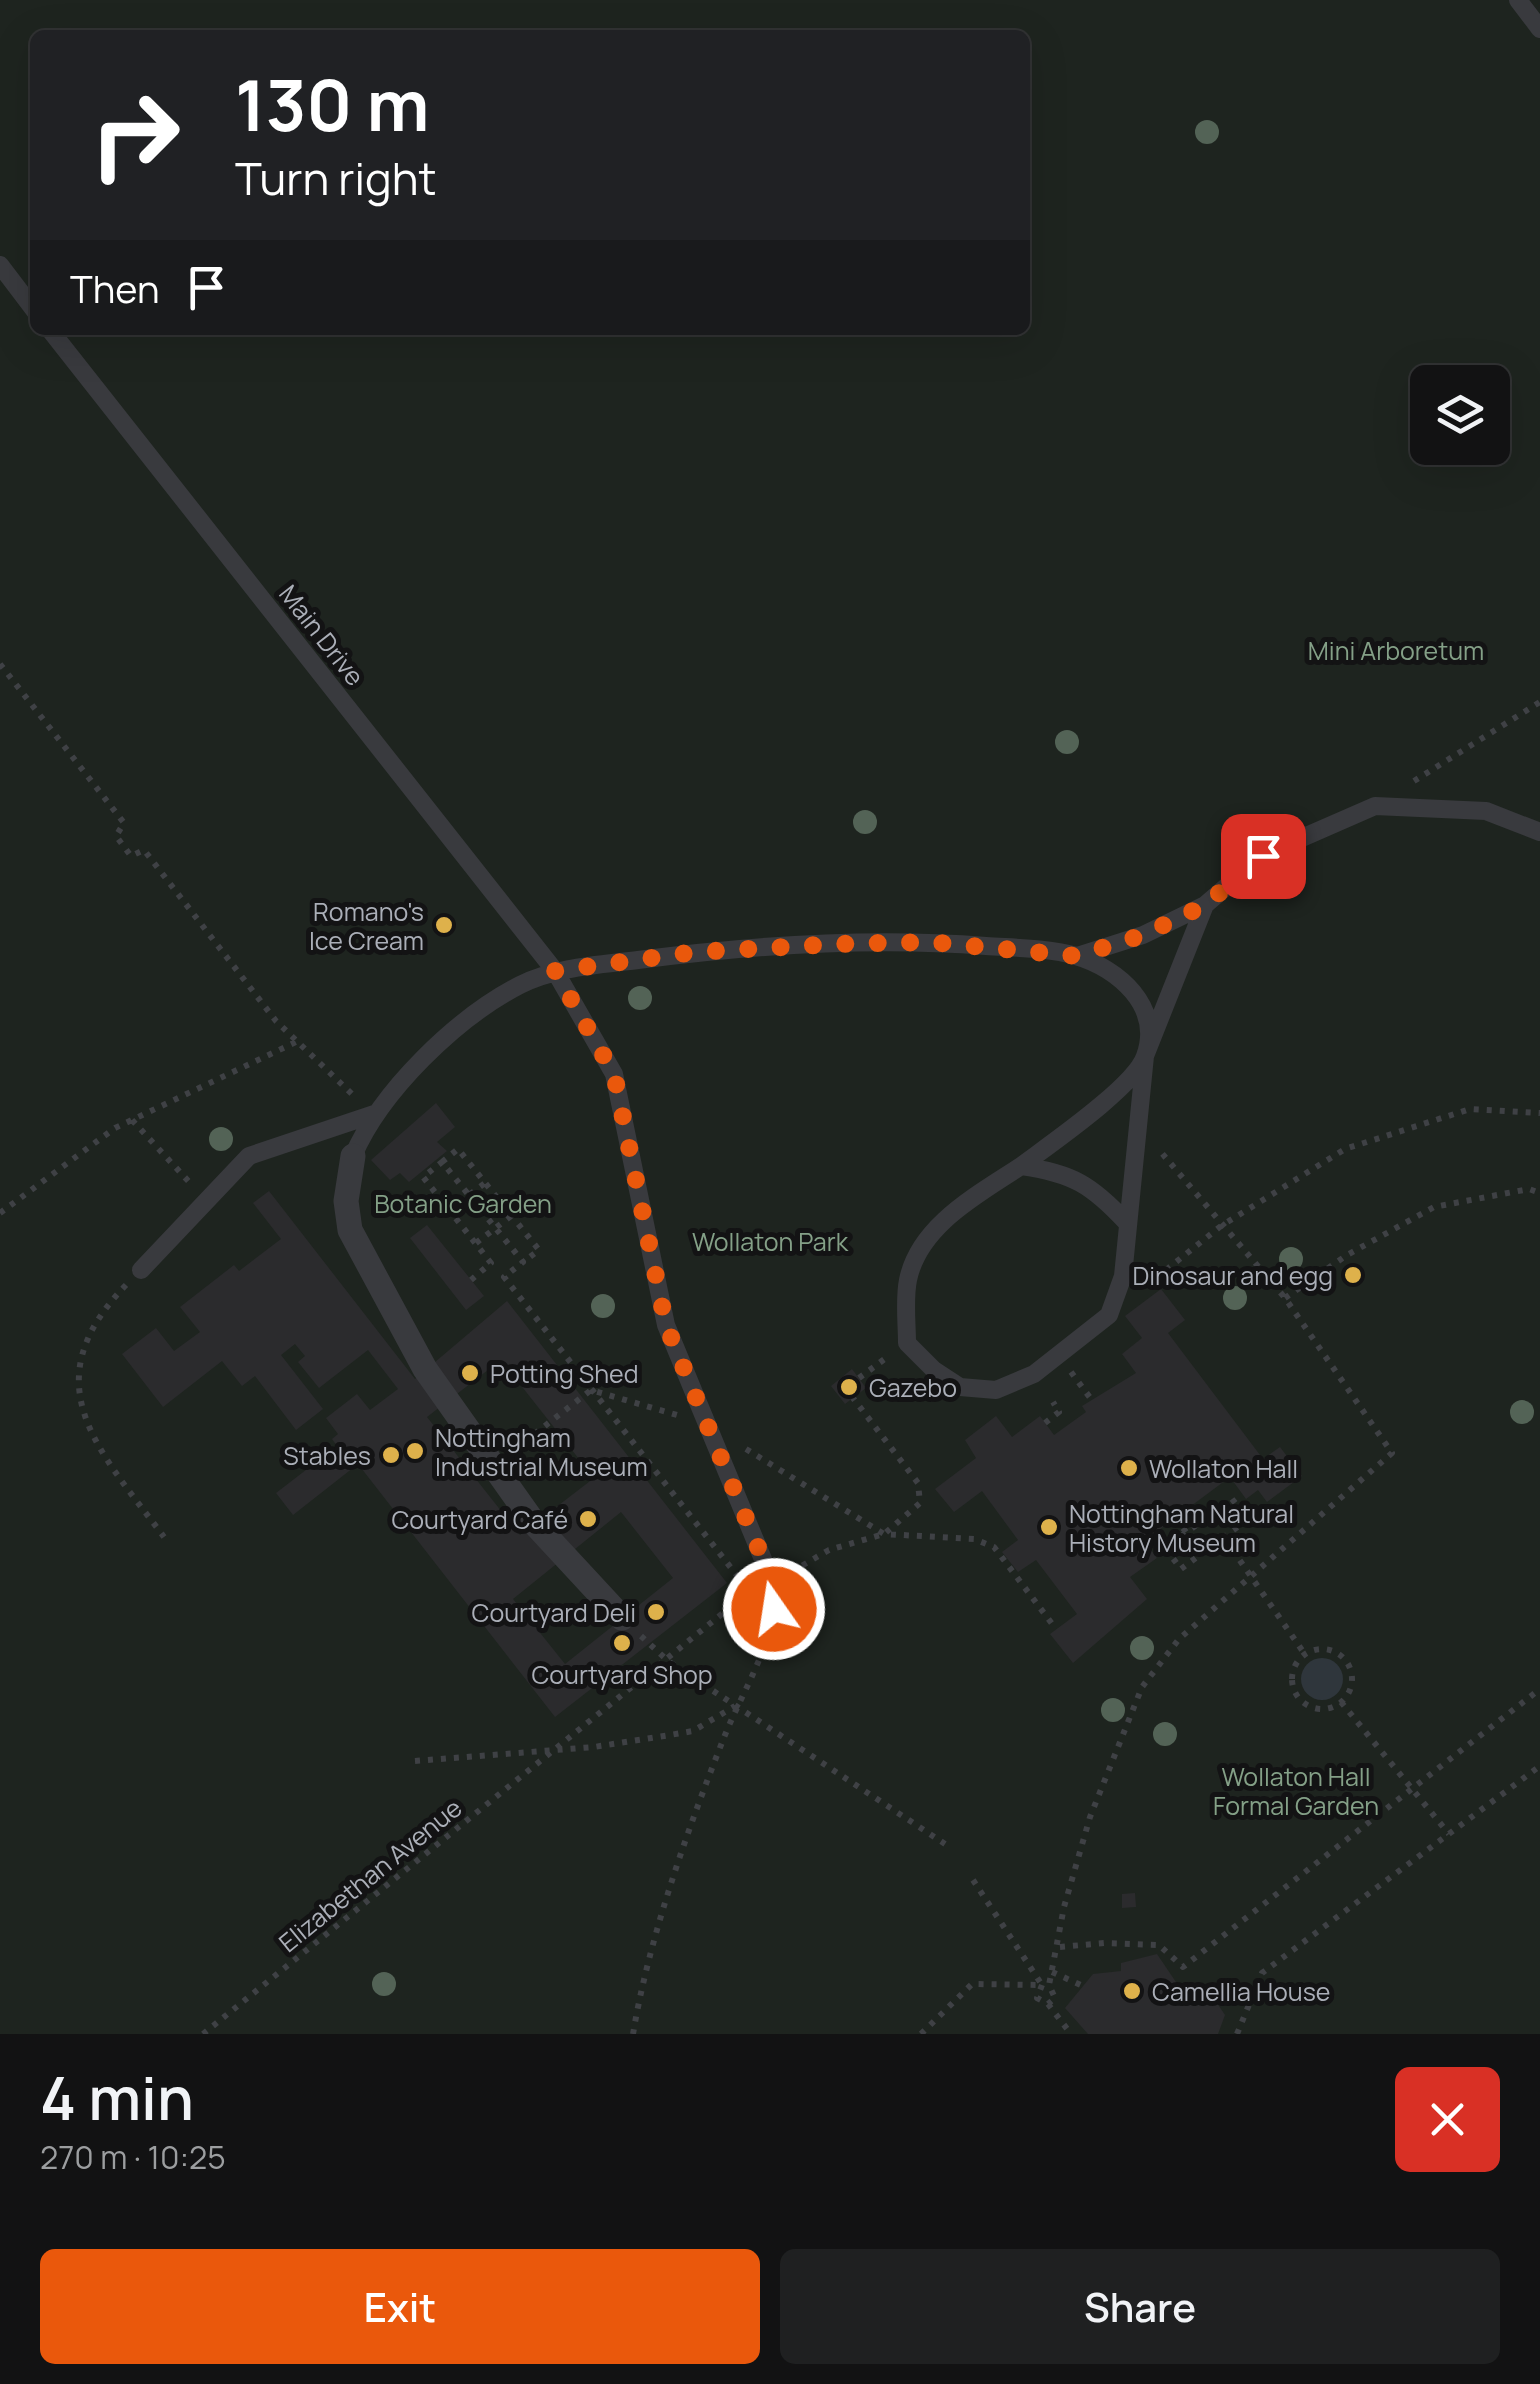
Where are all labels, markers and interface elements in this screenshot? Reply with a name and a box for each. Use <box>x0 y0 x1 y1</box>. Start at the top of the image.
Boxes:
text: 130 m <box>235 56 429 152</box>
icon: right <box>70 70 200 200</box>
text: Turn right <box>235 147 436 209</box>
icon: arrive <box>179 260 234 315</box>
text: Then <box>70 262 159 314</box>
map controls <box>1410 365 1510 465</box>
button: layers <box>1410 365 1510 465</box>
street label: Main Drive <box>272 577 372 693</box>
park label: Mini Arboretum <box>1308 633 1484 668</box>
pin <box>1221 814 1306 899</box>
icon: arrive <box>1236 829 1291 884</box>
place label: Romano's Ice Cream <box>309 894 424 958</box>
marker: Romano's Ice Cream <box>433 914 455 936</box>
park label: Botanic Garden <box>374 1186 552 1221</box>
park label: Wollaton Park <box>692 1224 849 1259</box>
place label: Dinosaur and egg <box>1132 1258 1333 1293</box>
marker: Dinosaur and egg <box>1342 1264 1364 1286</box>
place label: Potting Shed <box>490 1356 639 1391</box>
marker: Potting Shed <box>459 1362 481 1384</box>
place label: Gazebo <box>869 1370 957 1405</box>
marker: Gazebo <box>838 1376 860 1398</box>
place label: Nottingham Industrial Museum <box>435 1420 648 1484</box>
place label: Stables <box>283 1438 371 1473</box>
marker: Nottingham Industrial Museum <box>404 1440 426 1462</box>
marker: Stables <box>380 1444 402 1466</box>
place label: Wollaton Hall <box>1149 1451 1298 1486</box>
marker: Wollaton Hall <box>1118 1457 1140 1479</box>
place label: Nottingham Natural History Museum <box>1069 1496 1294 1560</box>
place label: Courtyard Café <box>391 1502 568 1537</box>
marker: Courtyard Café <box>577 1508 599 1530</box>
marker: Nottingham Natural History Museum <box>1038 1516 1060 1538</box>
position arrow <box>722 1557 826 1661</box>
place label: Courtyard Deli <box>472 1595 636 1630</box>
marker: Courtyard Deli <box>645 1601 667 1623</box>
marker: Courtyard Shop <box>611 1632 633 1654</box>
place label: Courtyard Shop <box>531 1657 713 1692</box>
park label: Wollaton Hall Formal Garden <box>1213 1759 1379 1823</box>
street label: Elizabethan Avenue <box>271 1790 469 1960</box>
place label: Camellia House <box>1152 1974 1330 2009</box>
marker: Camellia House <box>1121 1980 1143 2002</box>
text: 4 min <box>40 2056 194 2138</box>
button: close <box>1395 2067 1500 2172</box>
text: 270 m · 10:25 <box>40 2135 226 2179</box>
button: Exit <box>40 2249 760 2364</box>
button: Share <box>780 2249 1500 2364</box>

